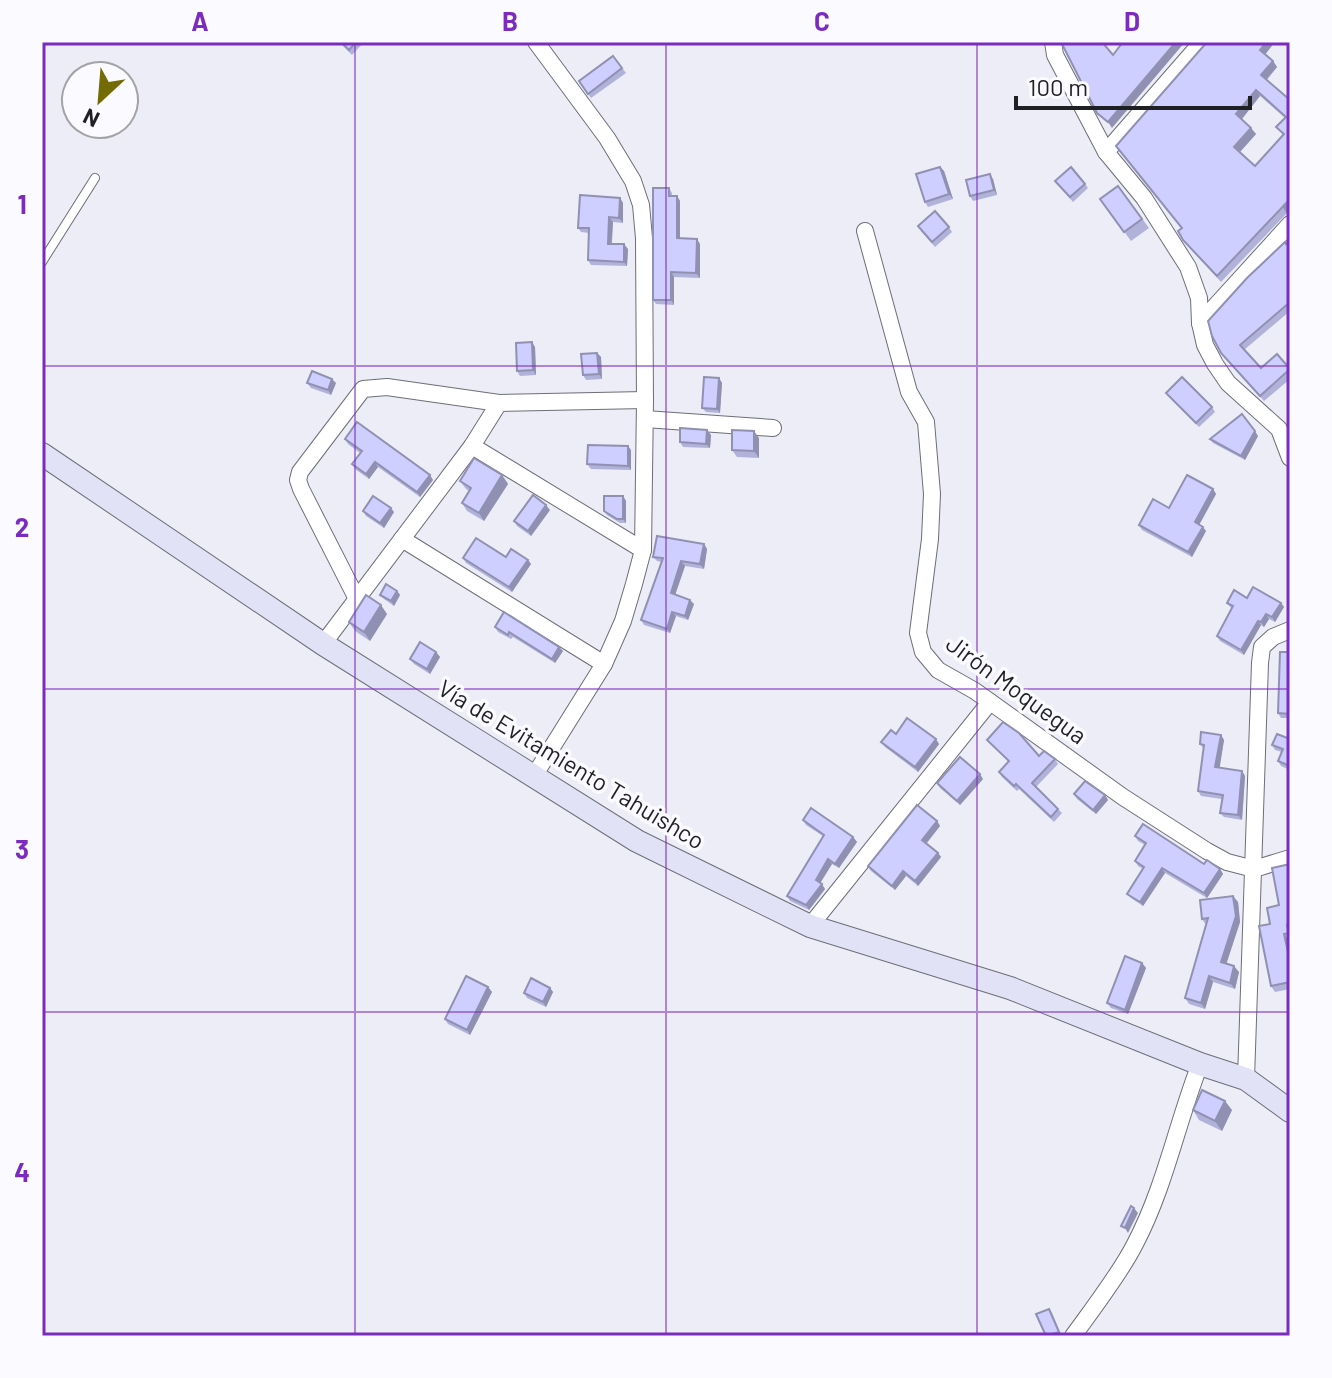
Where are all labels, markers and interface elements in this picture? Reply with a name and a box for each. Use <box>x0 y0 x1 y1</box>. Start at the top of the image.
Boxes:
text: A <box>191 5 209 36</box>
text: B <box>502 5 518 36</box>
text: C <box>814 5 830 36</box>
text: D <box>1124 5 1140 36</box>
north arrow <box>60 60 140 140</box>
scale bar <box>1016 60 1250 110</box>
text: 100 m <box>1028 72 1088 101</box>
text: N <box>79 104 103 134</box>
text: 1 <box>17 188 27 219</box>
text: 2 <box>15 511 29 542</box>
street label: Jirón Moquegua <box>941 628 1093 749</box>
street label: Vía de Evitamiento Tahuishco <box>433 673 710 855</box>
text: 3 <box>15 833 29 864</box>
text: 4 <box>14 1156 30 1187</box>

